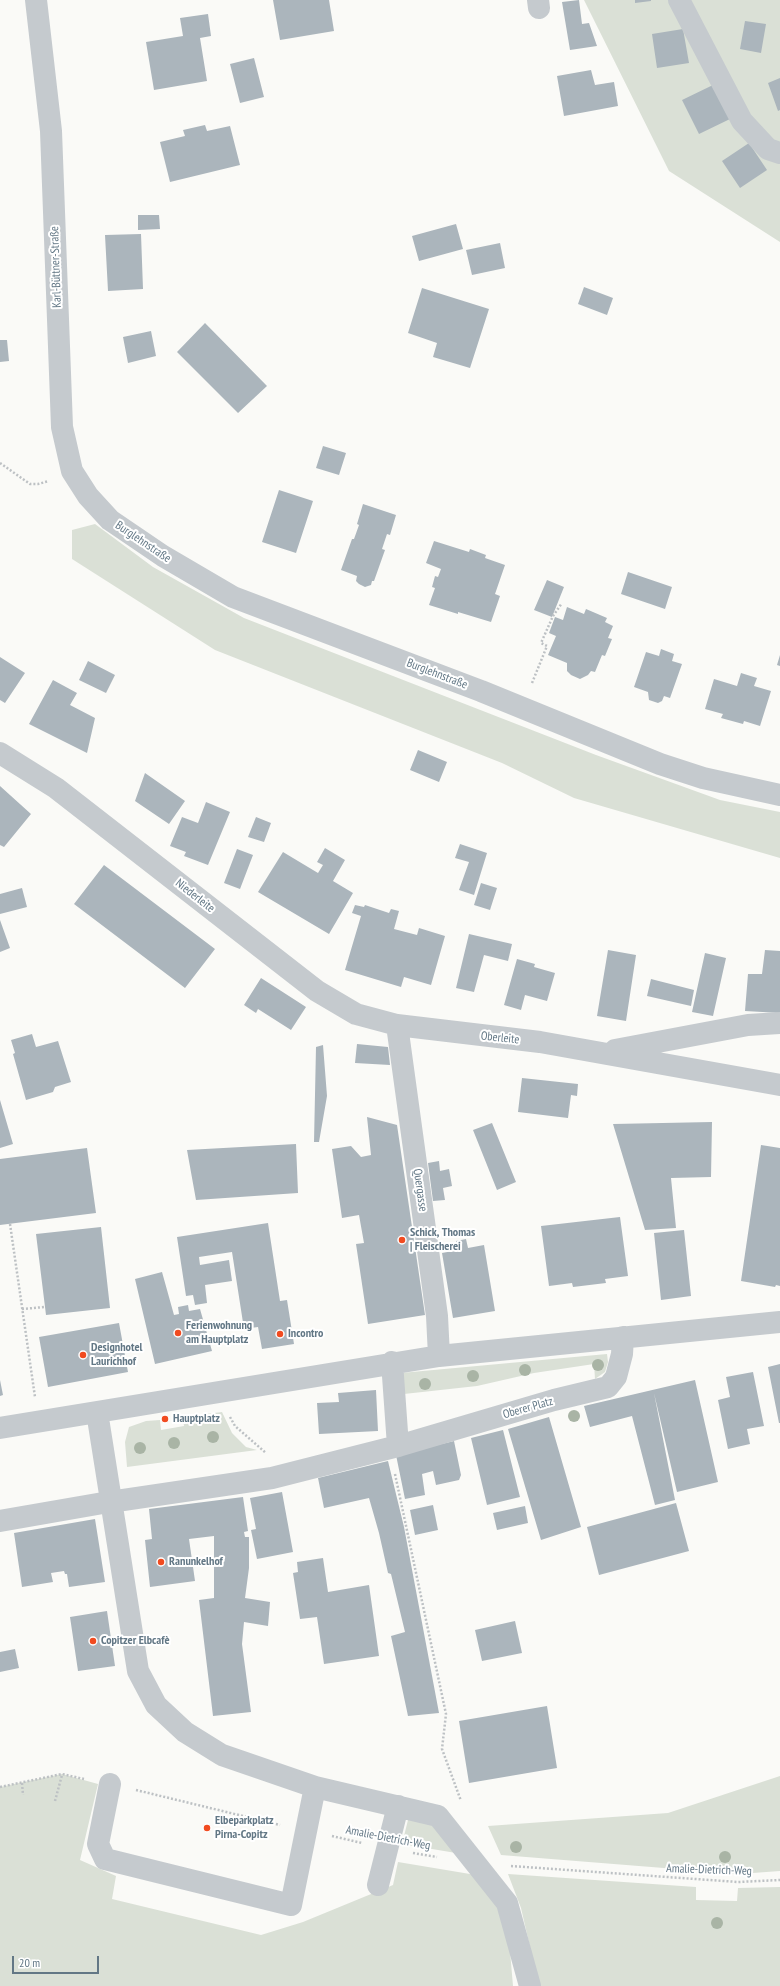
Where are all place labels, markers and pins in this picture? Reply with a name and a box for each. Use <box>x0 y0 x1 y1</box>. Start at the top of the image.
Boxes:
place label: Schick, Thomas | Fleischerei <box>410 1226 475 1254</box>
marker: Schick, Thomas | Fleischerei <box>397 1235 407 1245</box>
place label: Ferienwohnung am Hauptplatz <box>186 1319 252 1347</box>
place label: Incontro <box>288 1327 323 1341</box>
marker: Ferienwohnung am Hauptplatz <box>173 1328 183 1338</box>
marker: Incontro <box>275 1329 285 1339</box>
place label: Designhotel Laurichhof <box>91 1341 142 1369</box>
marker: Designhotel Laurichhof <box>78 1350 88 1360</box>
place label: Hauptplatz <box>173 1412 220 1426</box>
marker: Hauptplatz <box>160 1414 170 1424</box>
place label: Ranunkelhof <box>169 1555 223 1569</box>
marker: Ranunkelhof <box>156 1557 166 1567</box>
place label: Copitzer Elbcafè <box>101 1634 170 1648</box>
marker: Copitzer Elbcafè <box>88 1636 98 1646</box>
place label: Elbeparkplatz Pirna-Copitz <box>215 1814 274 1842</box>
marker: Elbeparkplatz Pirna-Copitz <box>202 1823 212 1833</box>

